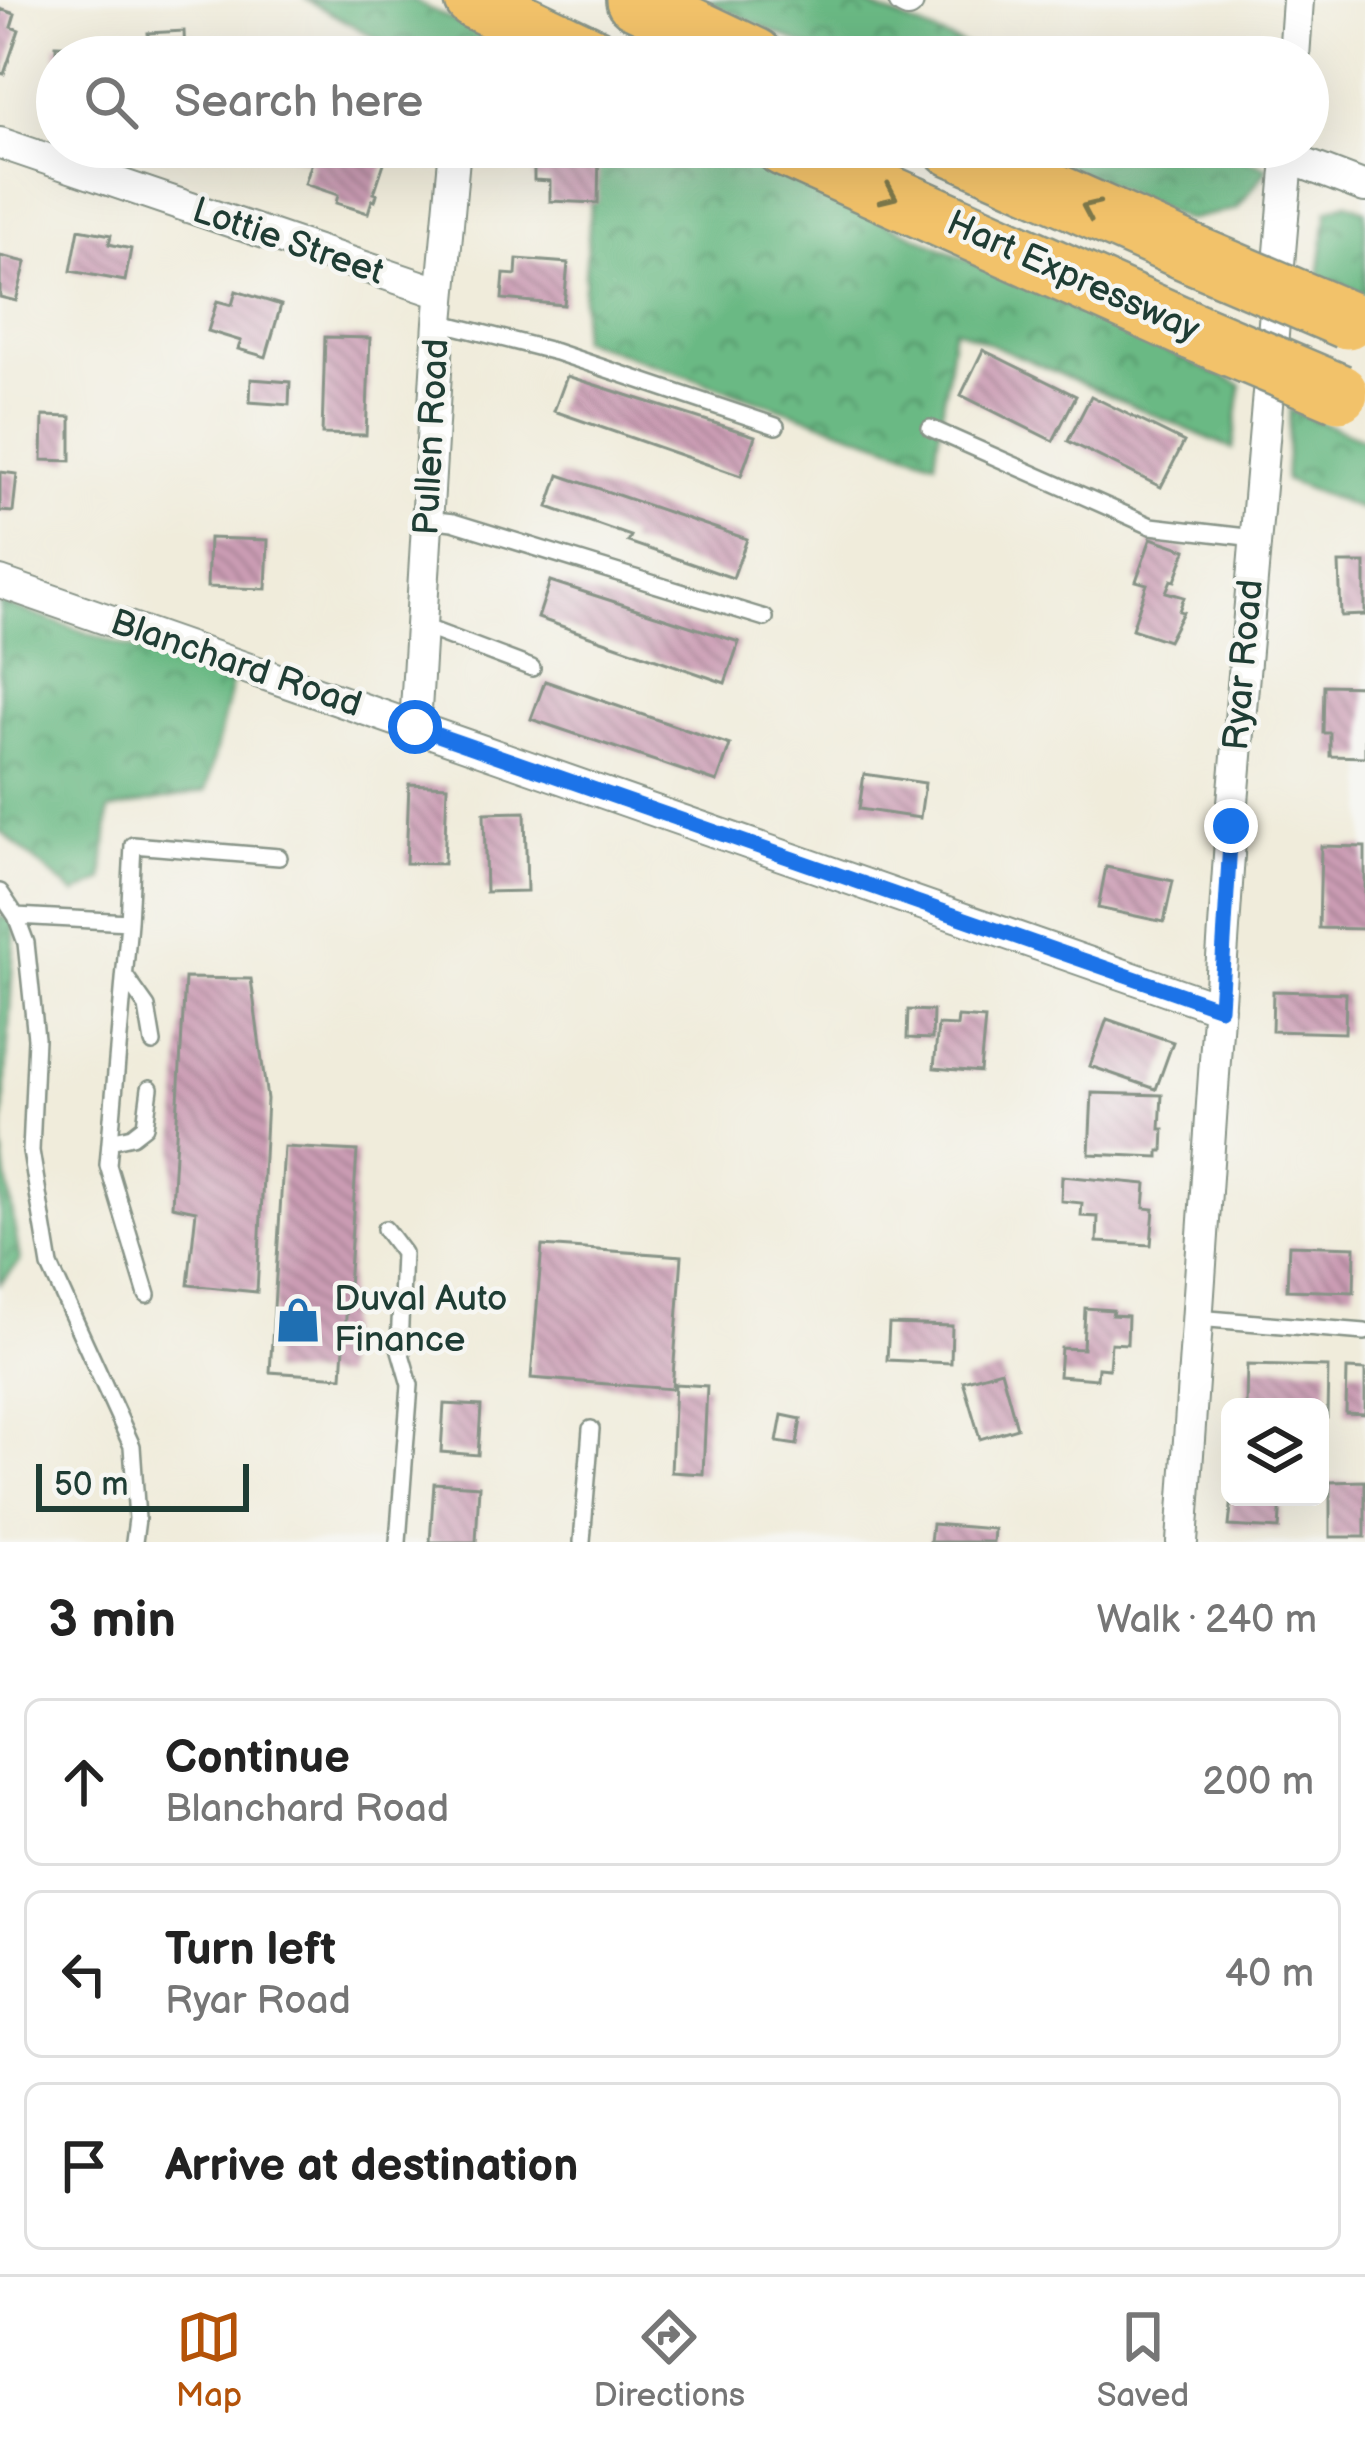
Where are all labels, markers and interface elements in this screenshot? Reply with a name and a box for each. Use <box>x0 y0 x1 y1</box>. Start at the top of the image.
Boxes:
search box <box>36 36 1329 168</box>
icon: search <box>78 69 144 135</box>
text: Search here <box>174 75 423 130</box>
one-way arrow <box>877 181 899 205</box>
street label: Lottie Street <box>187 189 389 295</box>
one-way arrow <box>1081 199 1102 223</box>
street label: Hart Expressway <box>940 202 1207 352</box>
street label: Pullen Road <box>405 338 459 536</box>
street label: Ryar Road <box>1215 578 1273 752</box>
street label: Blanchard Road <box>105 601 367 727</box>
route start <box>388 700 442 754</box>
route end <box>1204 799 1258 853</box>
place label: Duval Auto Finance <box>334 1278 507 1362</box>
shop icon: Duval Auto Finance <box>273 1295 323 1345</box>
map controls <box>1221 1398 1329 1506</box>
button: layers <box>1221 1398 1329 1506</box>
scale bar <box>36 1458 249 1511</box>
text: 50 m <box>54 1465 129 1505</box>
text: 3 min <box>48 1590 176 1651</box>
text: Walk · 240 m <box>1096 1597 1317 1644</box>
text: Continue <box>165 1731 350 1786</box>
icon: ahead <box>51 1749 117 1815</box>
text: 200 m <box>1202 1759 1314 1806</box>
text: Blanchard Road <box>165 1786 449 1833</box>
text: Turn left <box>165 1923 336 1978</box>
icon: left <box>51 1941 117 2007</box>
text: 40 m <box>1224 1951 1314 1998</box>
text: Ryar Road <box>165 1978 351 2025</box>
icon: arrive <box>51 2133 117 2199</box>
text: Arrive at destination <box>165 2139 578 2194</box>
tab: Map <box>176 2304 242 2416</box>
tab: Directions <box>593 2304 745 2416</box>
tab: Saved <box>1097 2304 1189 2416</box>

